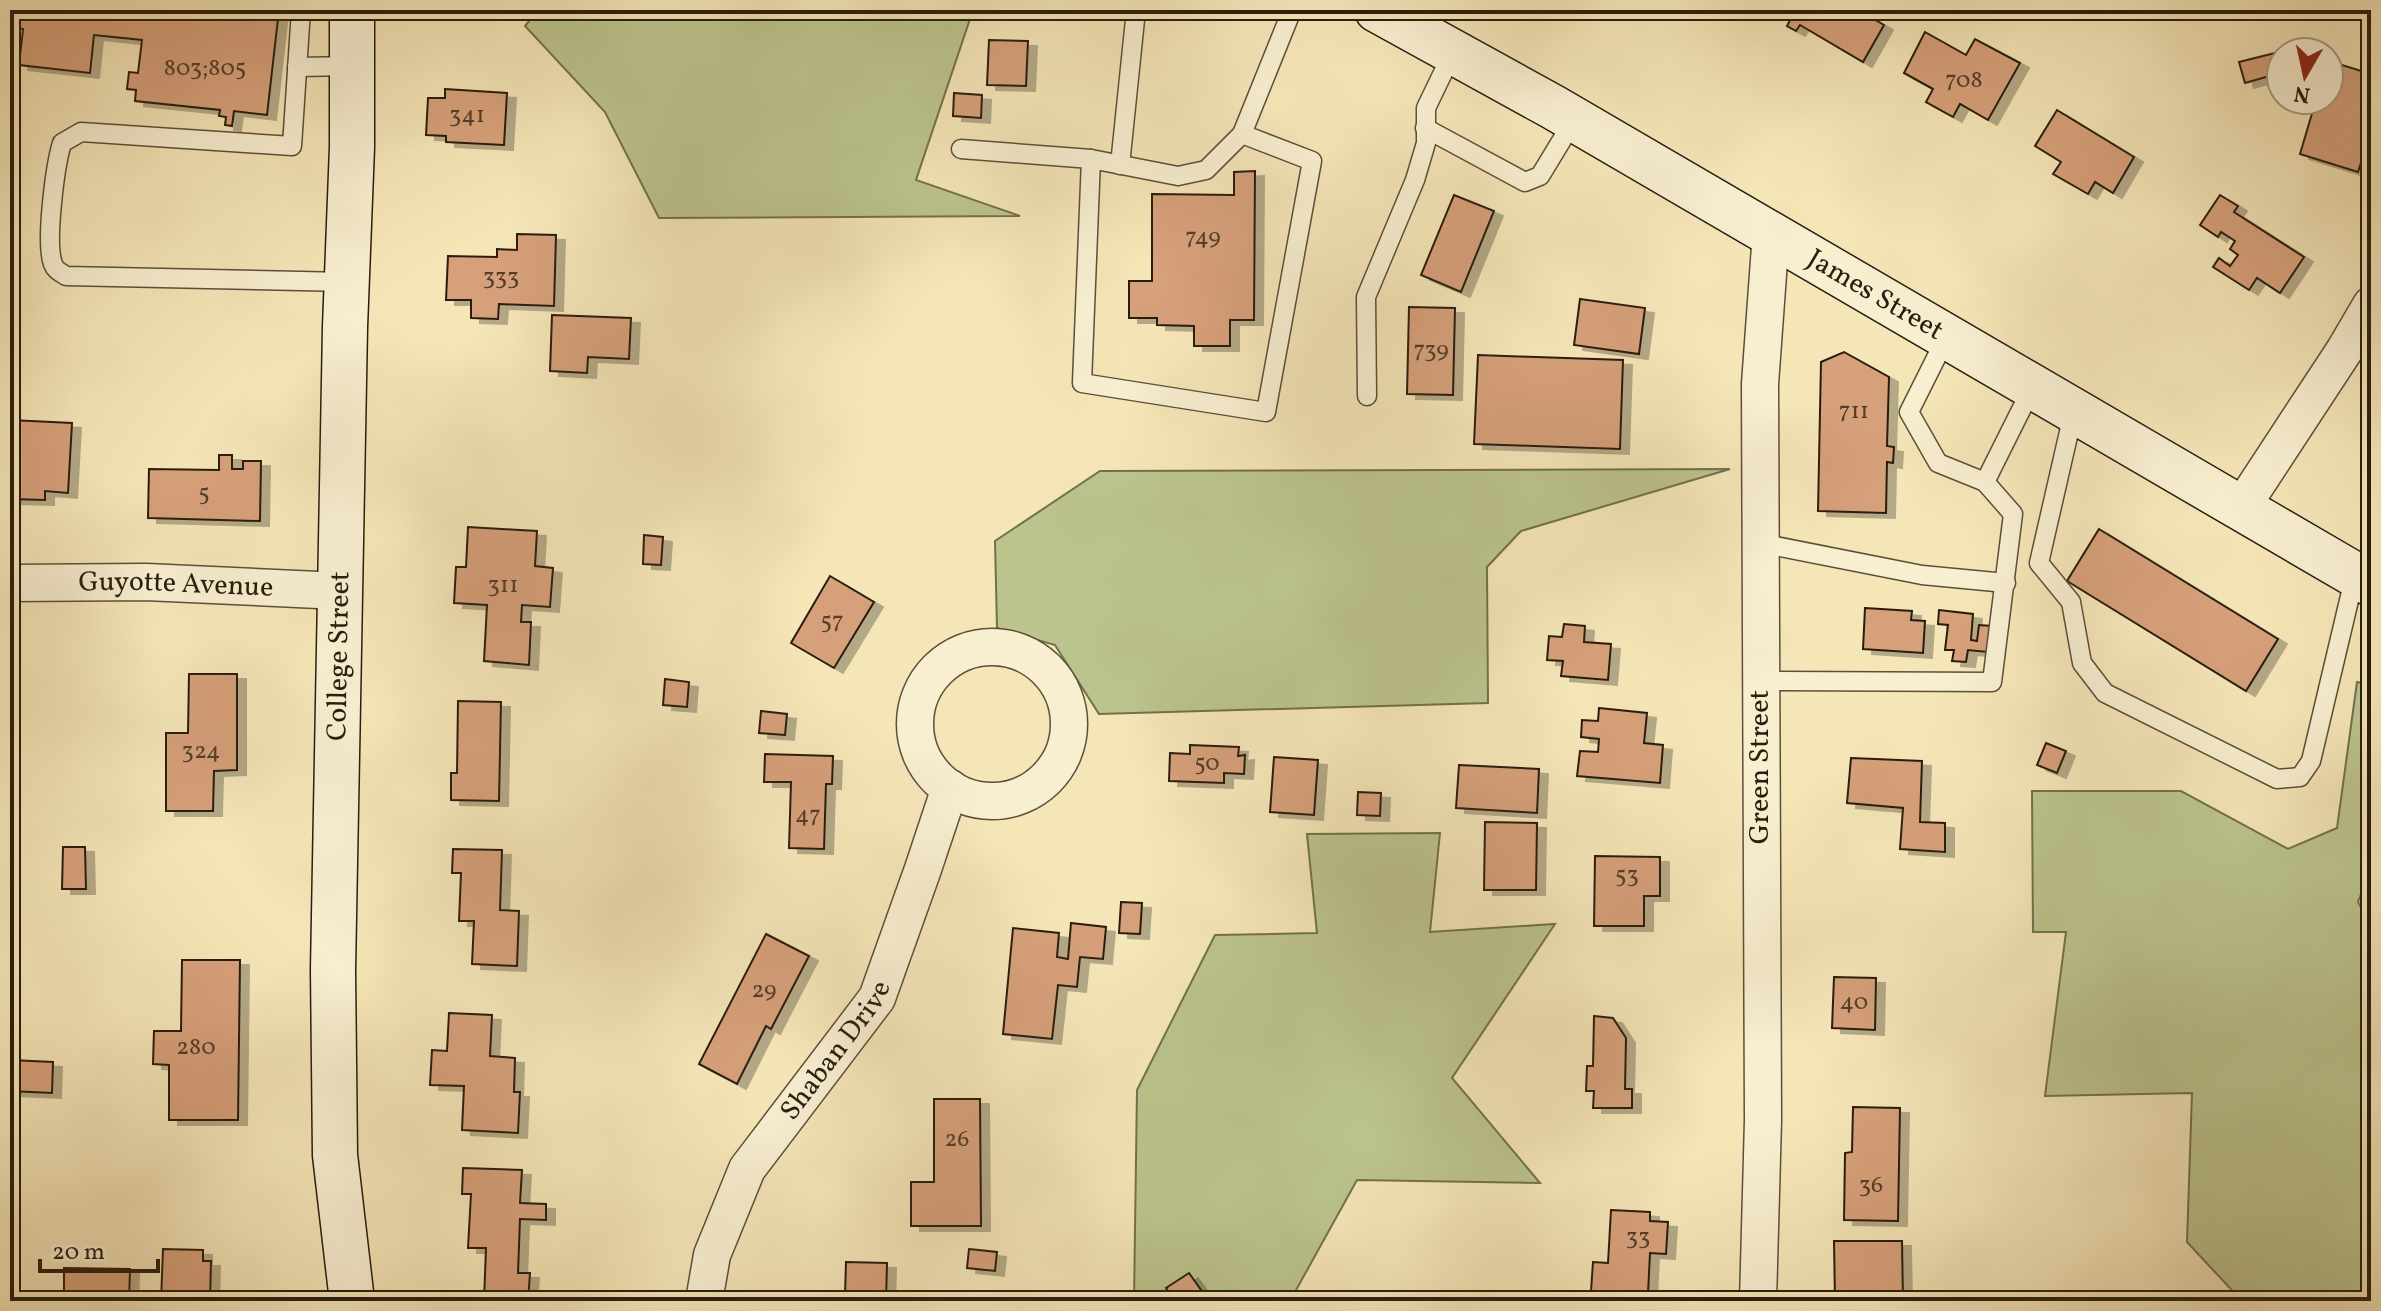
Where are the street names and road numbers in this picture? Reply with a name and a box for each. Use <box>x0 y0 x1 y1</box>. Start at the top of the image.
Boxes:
street label: James Street <box>1800 240 1951 350</box>
street label: Guyotte Avenue <box>78 562 274 607</box>
street label: College Street <box>318 571 360 741</box>
street label: Green Street <box>1741 690 1780 844</box>
street label: Shaban Drive <box>771 976 901 1129</box>

